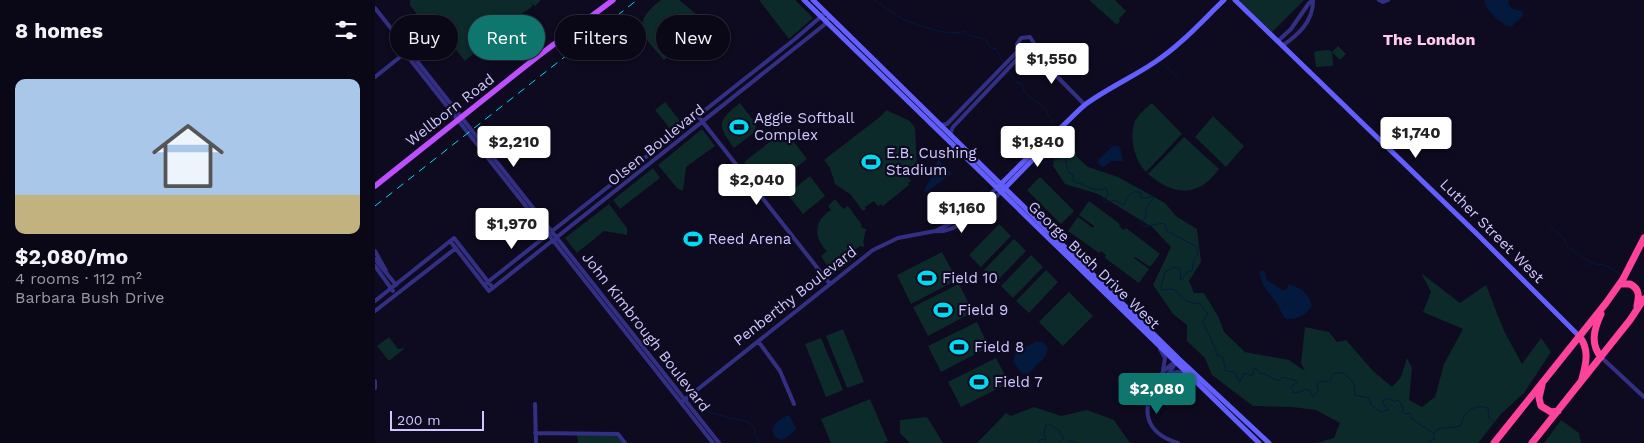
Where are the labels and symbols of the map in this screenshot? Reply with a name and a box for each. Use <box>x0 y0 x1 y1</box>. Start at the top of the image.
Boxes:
district label: The London <box>1383 30 1475 49</box>
pin: $1,550 <box>1011 42 1093 85</box>
street label: Wellborn Road <box>402 70 498 150</box>
street label: Olsen Boulevard <box>604 100 708 190</box>
place label: Aggie Softball Complex <box>754 109 855 144</box>
sports icon: Aggie Softball Complex <box>728 116 750 138</box>
pin: $1,740 <box>1375 116 1457 159</box>
pin: $2,210 <box>473 126 555 168</box>
pin: $1,840 <box>997 126 1079 168</box>
place label: E.B. Cushing Stadium <box>886 144 976 179</box>
sports icon: E.B. Cushing Stadium <box>860 151 882 173</box>
pin: $2,040 <box>716 164 798 206</box>
street label: Luther Street West <box>1436 175 1548 287</box>
pin: $1,160 <box>921 192 1003 234</box>
street label: George Bush Drive West <box>1024 197 1164 333</box>
pin: $1,970 <box>471 208 553 250</box>
sports icon: Reed Arena <box>682 228 704 250</box>
place label: Reed Arena <box>708 230 792 248</box>
street label: Penberthy Boulevard <box>730 242 860 350</box>
street label: John Kimbrough Boulevard <box>578 249 714 415</box>
sports icon: Field 10 <box>916 267 938 289</box>
place label: Field 10 <box>942 269 998 287</box>
sports icon: Field 9 <box>932 299 954 321</box>
place label: Field 9 <box>958 301 1008 319</box>
sports icon: Field 8 <box>948 336 970 358</box>
place label: Field 8 <box>974 338 1024 356</box>
sports icon: Field 7 <box>968 371 990 393</box>
pin: $2,080 <box>1116 372 1198 415</box>
place label: Field 7 <box>994 373 1043 391</box>
scale bar <box>390 408 484 431</box>

